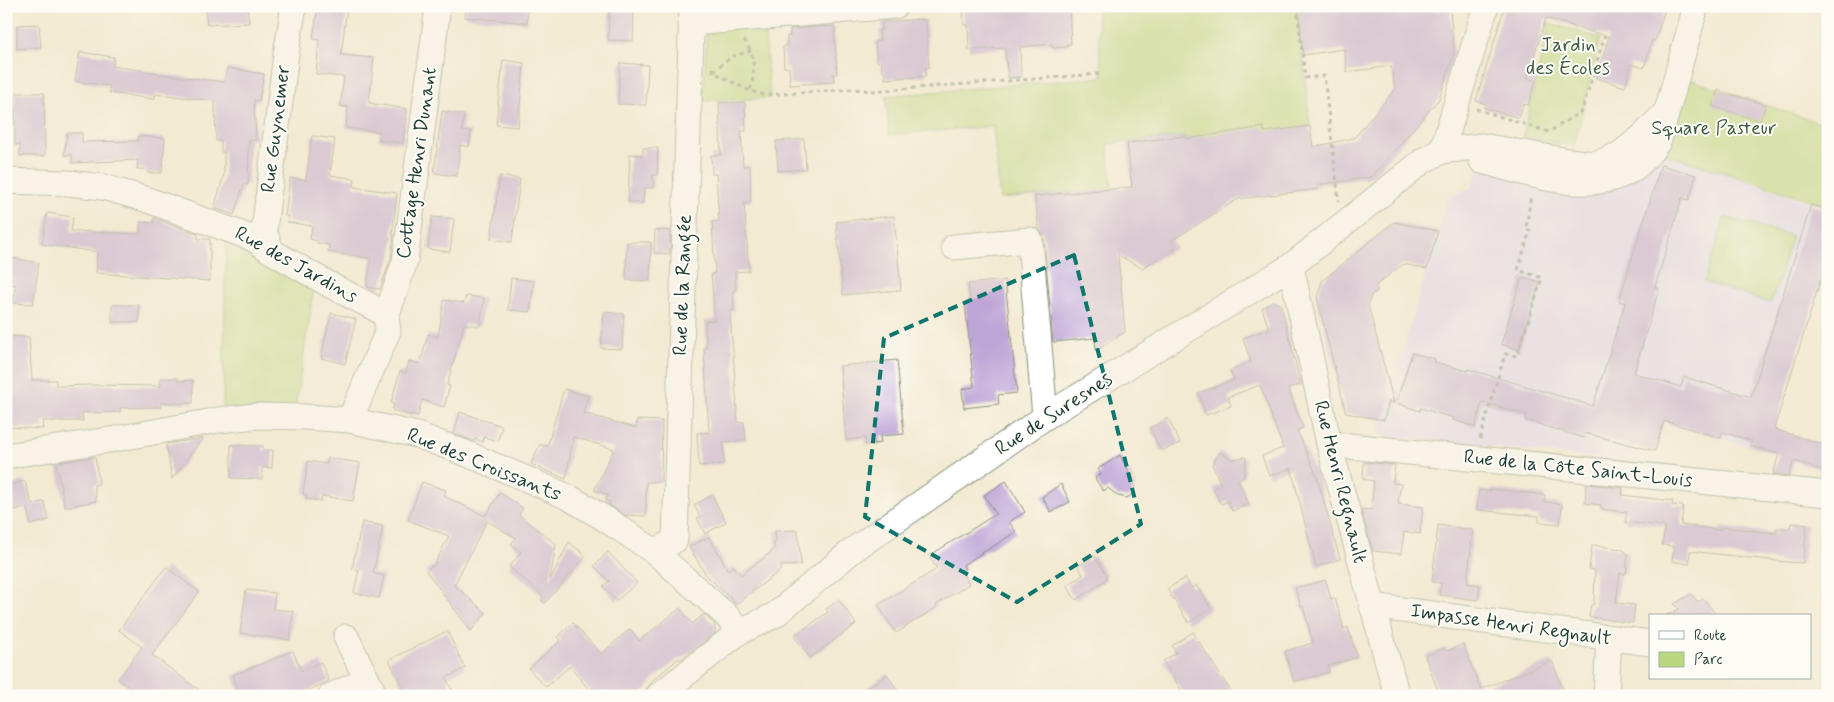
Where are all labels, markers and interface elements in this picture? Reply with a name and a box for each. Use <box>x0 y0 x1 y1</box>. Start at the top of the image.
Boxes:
park label: Jardin des Écoles <box>1526 32 1610 82</box>
street label: Rue Guynemer <box>255 63 297 194</box>
street label: Cottage Henri Dunant <box>390 65 444 261</box>
park label: Square Pasteur <box>1651 115 1777 142</box>
street label: Rue de la Rangée <box>667 214 701 356</box>
street label: Rue des Jardins <box>230 220 362 310</box>
street label: Rue de Suresnes <box>990 366 1118 462</box>
street label: Rue Henri Regnault <box>1305 398 1373 567</box>
street label: Rue des Croissants <box>403 422 565 508</box>
street label: Rue de la Côte Saint-Louis <box>1462 444 1694 494</box>
street label: Impasse Henri Regnault <box>1409 598 1613 653</box>
legend <box>1649 614 1812 680</box>
text: Route <box>1694 626 1727 646</box>
text: Parc <box>1694 650 1722 670</box>

